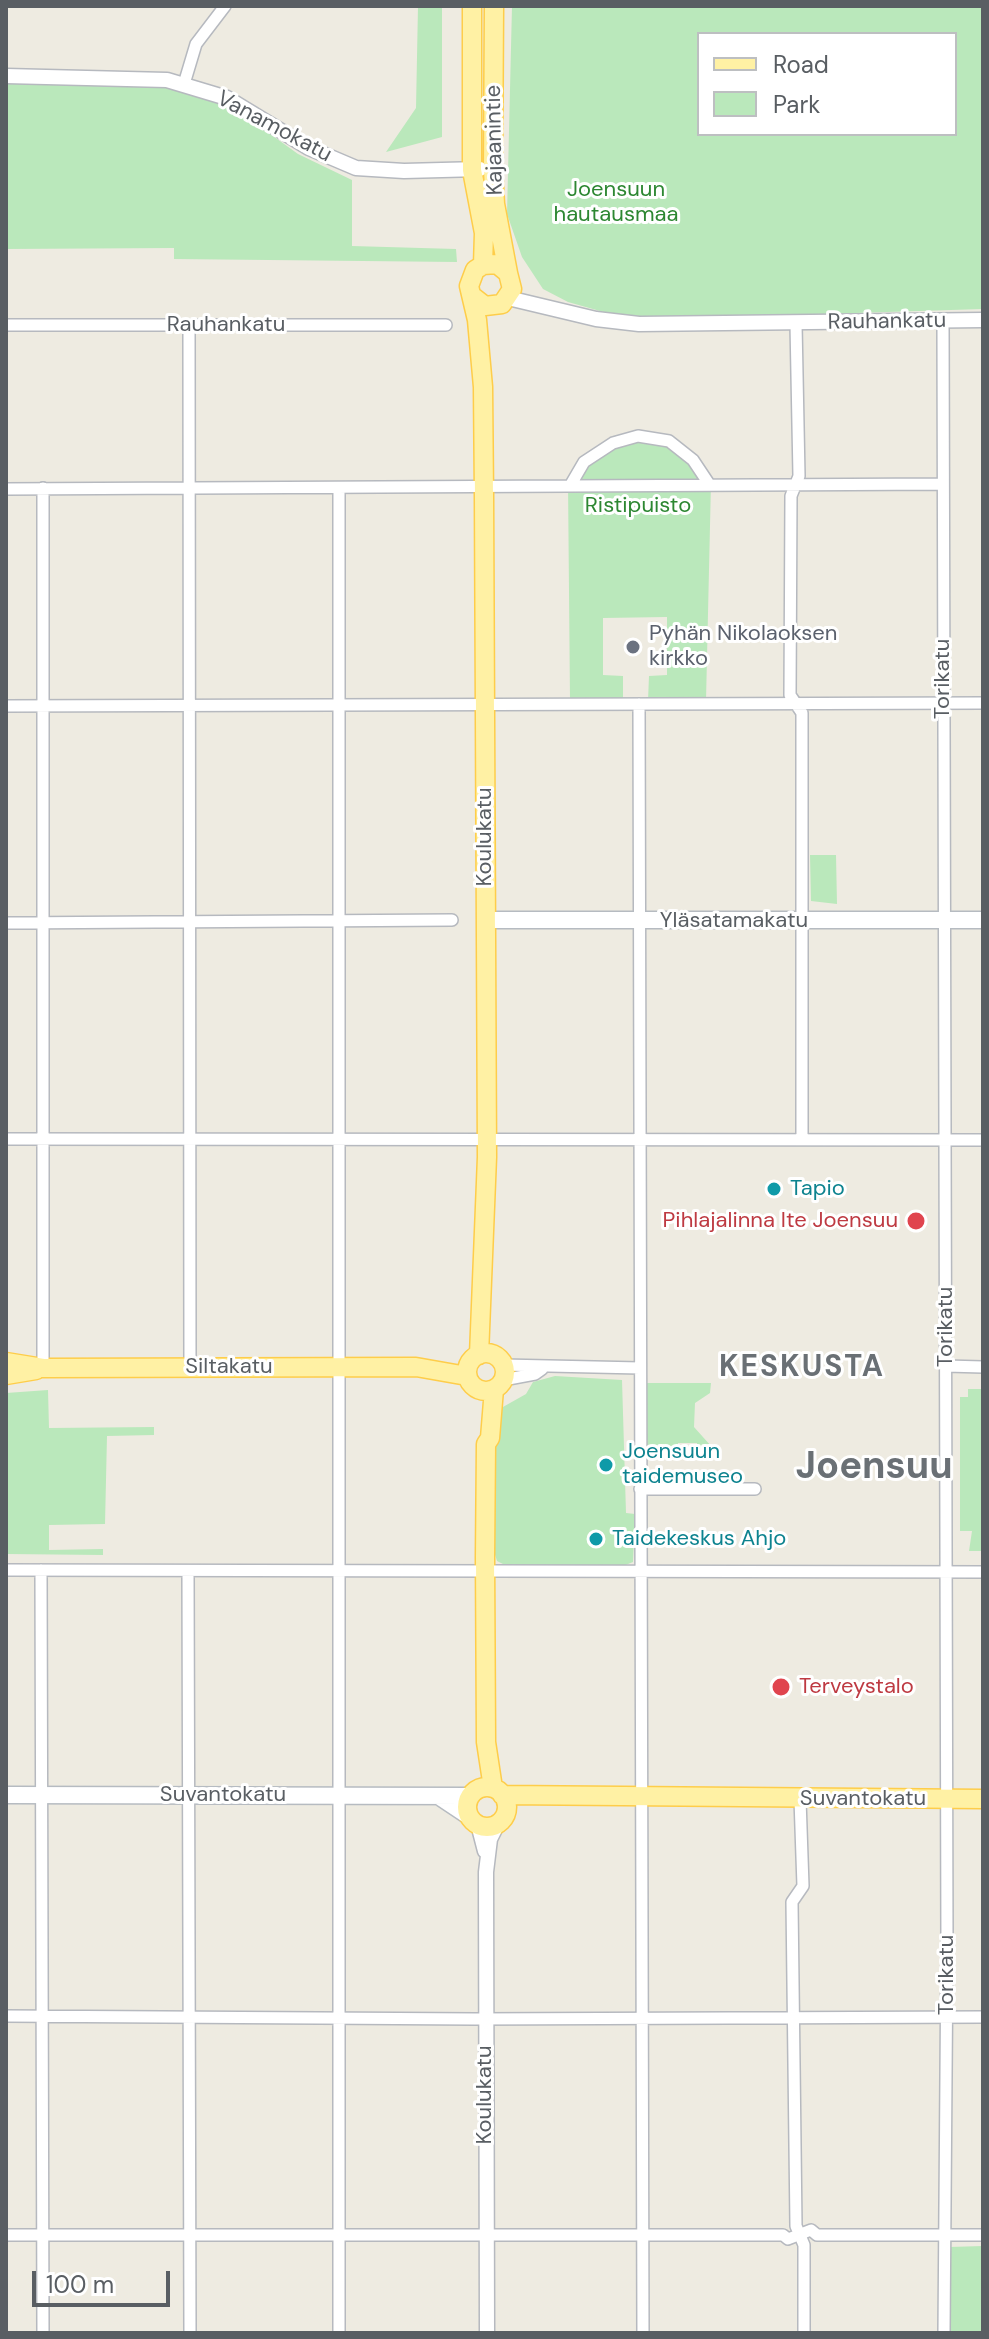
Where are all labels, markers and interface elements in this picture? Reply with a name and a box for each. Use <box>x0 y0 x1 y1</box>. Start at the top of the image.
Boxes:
legend <box>697 32 957 136</box>
text: Road <box>773 49 829 80</box>
street label: Kajaanintie <box>481 85 509 195</box>
street label: Vanamokatu <box>212 86 336 168</box>
text: Park <box>773 89 820 120</box>
park label: Joensuun hautausmaa <box>553 177 679 228</box>
street label: Rauhankatu <box>828 308 946 336</box>
street label: Rauhankatu <box>167 312 285 338</box>
park label: Ristipuisto <box>585 493 691 519</box>
place label: Pyhän Nikolaoksen kirkko <box>649 621 837 672</box>
marker: Pyhän Nikolaoksen kirkko <box>624 638 642 656</box>
street label: Torikatu <box>930 639 956 719</box>
street label: Koulukatu <box>472 787 498 887</box>
street label: Yläsatamakatu <box>660 908 808 934</box>
place label: Tapio <box>790 1176 845 1202</box>
marker: Tapio <box>765 1180 783 1198</box>
place label: Pihlajalinna Ite Joensuu <box>663 1208 898 1234</box>
marker: Pihlajalinna Ite Joensuu <box>905 1210 927 1232</box>
street label: Torikatu <box>933 1287 959 1367</box>
district label: KESKUSTA <box>719 1350 885 1386</box>
street label: Siltakatu <box>185 1354 273 1380</box>
place label: Joensuun taidemuseo <box>622 1439 743 1490</box>
district label: Joensuu <box>795 1445 953 1491</box>
marker: Joensuun taidemuseo <box>597 1456 615 1474</box>
place label: Taidekeskus Ahjo <box>612 1526 786 1552</box>
marker: Taidekeskus Ahjo <box>587 1530 605 1548</box>
place label: Terveystalo <box>799 1674 914 1700</box>
marker: Terveystalo <box>770 1676 792 1698</box>
street label: Suvantokatu <box>160 1782 286 1808</box>
street label: Suvantokatu <box>800 1786 926 1812</box>
street label: Torikatu <box>934 1935 960 2015</box>
street label: Koulukatu <box>472 2045 498 2145</box>
scale bar <box>36 2255 174 2305</box>
text: 100 m <box>46 2269 114 2300</box>

